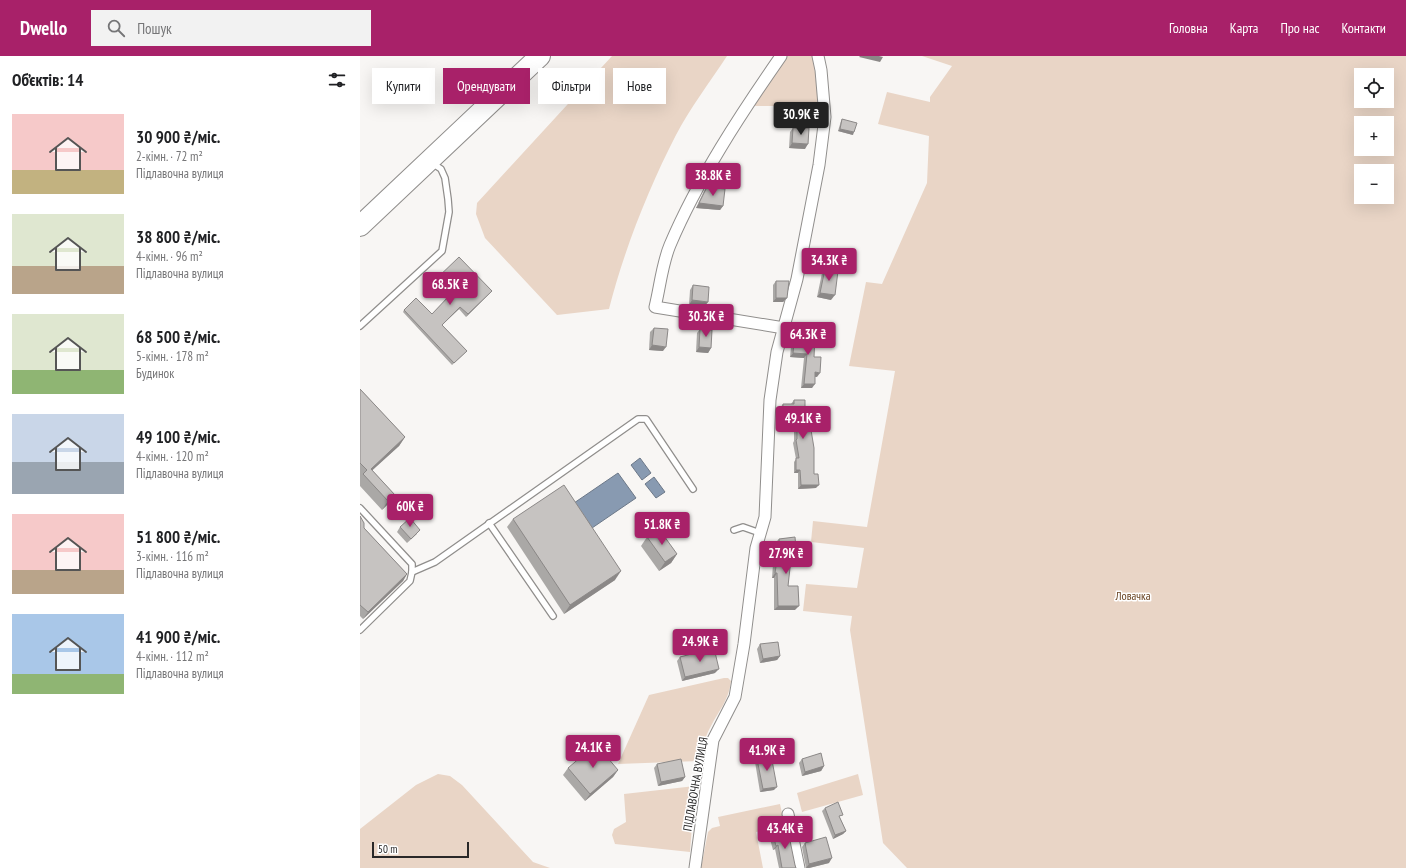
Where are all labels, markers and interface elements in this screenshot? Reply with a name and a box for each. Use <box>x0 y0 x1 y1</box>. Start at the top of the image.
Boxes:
search box <box>91 10 371 46</box>
text: Dwello <box>20 16 67 40</box>
icon: search <box>105 17 127 39</box>
text: Пошук <box>137 19 172 38</box>
text: Головна <box>1169 19 1208 37</box>
text: Карта <box>1230 19 1258 37</box>
text: Про нас <box>1280 19 1320 37</box>
text: Контакти <box>1342 19 1386 37</box>
chip: Купити <box>372 68 435 104</box>
chip: Орендувати <box>443 68 530 104</box>
chip: Фільтри <box>538 68 605 104</box>
chip: Нове <box>613 68 666 104</box>
map controls <box>1354 68 1394 204</box>
button: locate <box>1354 68 1394 108</box>
text: Об’єктів: 14 <box>12 69 83 91</box>
icon: filters <box>326 69 348 91</box>
pin: 30.9K ₴ <box>764 102 838 136</box>
text: 30.9K ₴ <box>783 106 819 123</box>
button: + <box>1354 116 1394 156</box>
text: 30 900 ₴/міс. <box>136 126 220 148</box>
icon: home <box>44 130 92 178</box>
text: 2-кімн. · 72 m² <box>136 148 203 165</box>
pin: 38.8K ₴ <box>676 163 750 197</box>
button: − <box>1354 164 1394 204</box>
text: Підлавочна вулиця <box>136 165 223 182</box>
text: 38.8K ₴ <box>695 167 731 184</box>
text: 38 800 ₴/міс. <box>136 226 220 248</box>
icon: home <box>44 230 92 278</box>
text: 4-кімн. · 96 m² <box>136 248 203 265</box>
pin: 34.3K ₴ <box>792 248 866 282</box>
text: 34.3K ₴ <box>811 252 847 269</box>
text: Підлавочна вулиця <box>136 265 223 282</box>
pin: 68.5K ₴ <box>413 272 487 306</box>
text: 68.5K ₴ <box>432 276 468 293</box>
pin: 30.3K ₴ <box>669 304 743 338</box>
text: 30.3K ₴ <box>688 308 724 325</box>
pin: 64.3K ₴ <box>771 322 845 356</box>
text: 68 500 ₴/міс. <box>136 326 220 348</box>
text: 64.3K ₴ <box>790 326 826 343</box>
icon: home <box>44 330 92 378</box>
text: 5-кімн. · 178 m² <box>136 348 209 365</box>
text: Будинок <box>136 365 174 382</box>
pin: 49.1K ₴ <box>766 406 840 440</box>
text: 49.1K ₴ <box>785 410 821 427</box>
text: 49 100 ₴/міс. <box>136 426 220 448</box>
icon: home <box>44 430 92 478</box>
text: 4-кімн. · 120 m² <box>136 448 209 465</box>
text: Підлавочна вулиця <box>136 465 223 482</box>
pin: 60K ₴ <box>382 494 438 528</box>
text: 60K ₴ <box>396 498 424 515</box>
pin: 51.8K ₴ <box>625 512 699 546</box>
text: 51.8K ₴ <box>644 516 680 533</box>
text: 51 800 ₴/міс. <box>136 526 220 548</box>
icon: home <box>44 530 92 578</box>
pin: 27.9K ₴ <box>749 541 823 575</box>
text: 27.9K ₴ <box>768 545 804 562</box>
text: 3-кімн. · 116 m² <box>136 548 209 565</box>
text: Підлавочна вулиця <box>136 565 223 582</box>
park label: Ловачка <box>1114 588 1151 603</box>
text: 41 900 ₴/міс. <box>136 626 220 648</box>
pin: 24.9K ₴ <box>663 629 737 663</box>
icon: home <box>44 630 92 678</box>
text: 24.9K ₴ <box>682 633 718 650</box>
text: 4-кімн. · 112 m² <box>136 648 209 665</box>
text: Підлавочна вулиця <box>136 665 223 682</box>
pin: 24.1K ₴ <box>556 735 630 769</box>
street label: ПІДЛАВОЧНА ВУЛИЦЯ <box>679 736 711 832</box>
pin: 41.9K ₴ <box>730 738 804 772</box>
text: 24.1K ₴ <box>575 739 611 756</box>
text: 41.9K ₴ <box>749 742 785 759</box>
pin: 43.4K ₴ <box>748 816 822 850</box>
text: 43.4K ₴ <box>767 820 803 837</box>
scale bar <box>372 840 469 859</box>
text: 50 m <box>378 842 397 856</box>

